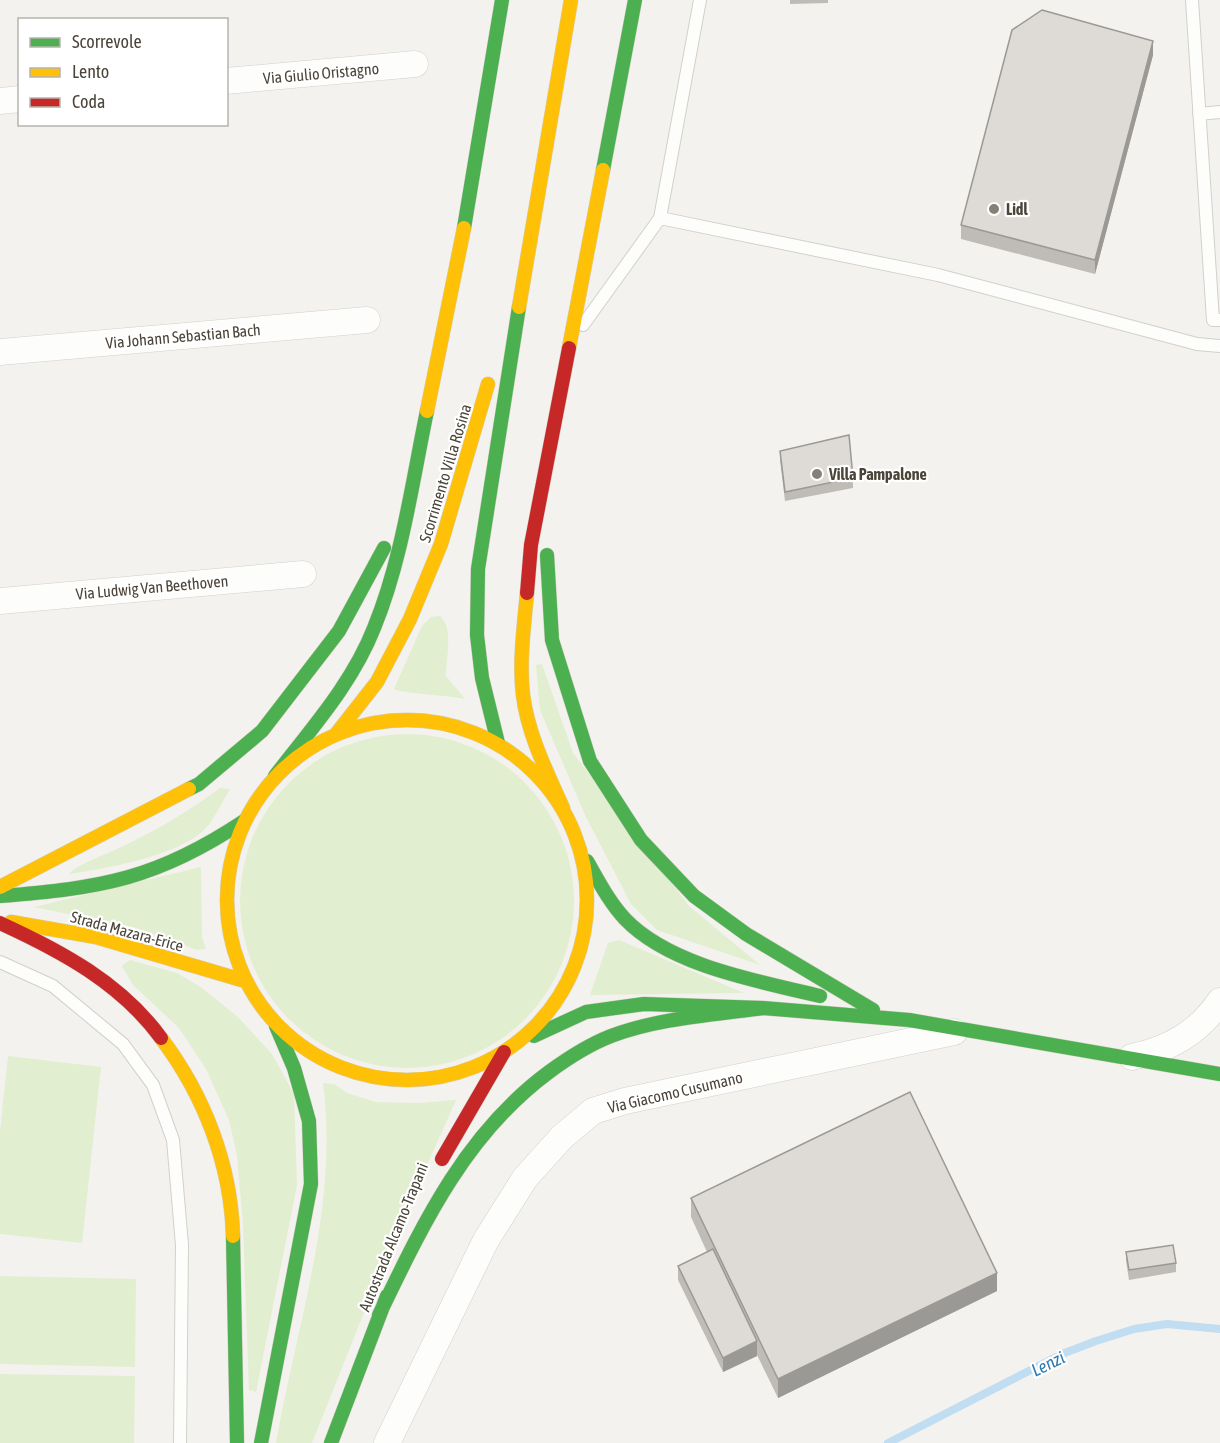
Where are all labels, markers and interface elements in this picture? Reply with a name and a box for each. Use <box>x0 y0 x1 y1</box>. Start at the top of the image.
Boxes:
legend <box>18 18 228 126</box>
text: Scorrevole <box>72 31 142 52</box>
street label: Via Giulio Oristagno <box>262 59 380 88</box>
text: Lento <box>72 61 109 82</box>
text: Coda <box>72 91 105 112</box>
place label: Lidl <box>1006 200 1028 218</box>
marker: Lidl <box>987 202 1001 216</box>
street label: Via Johann Sebastian Bach <box>105 320 261 352</box>
street label: Scorrimento Villa Rosina <box>415 402 475 544</box>
place label: Villa Pampalone <box>828 465 927 483</box>
marker: Villa Pampalone <box>810 467 824 481</box>
street label: Via Ludwig Van Beethoven <box>75 571 229 604</box>
street label: Strada Mazara-Erice <box>69 907 185 955</box>
street label: Via Giacomo Cusumano <box>606 1068 744 1116</box>
street label: Autostrada Alcamo-Trapani <box>355 1160 432 1314</box>
water label: Lenzi <box>1028 1347 1068 1381</box>

